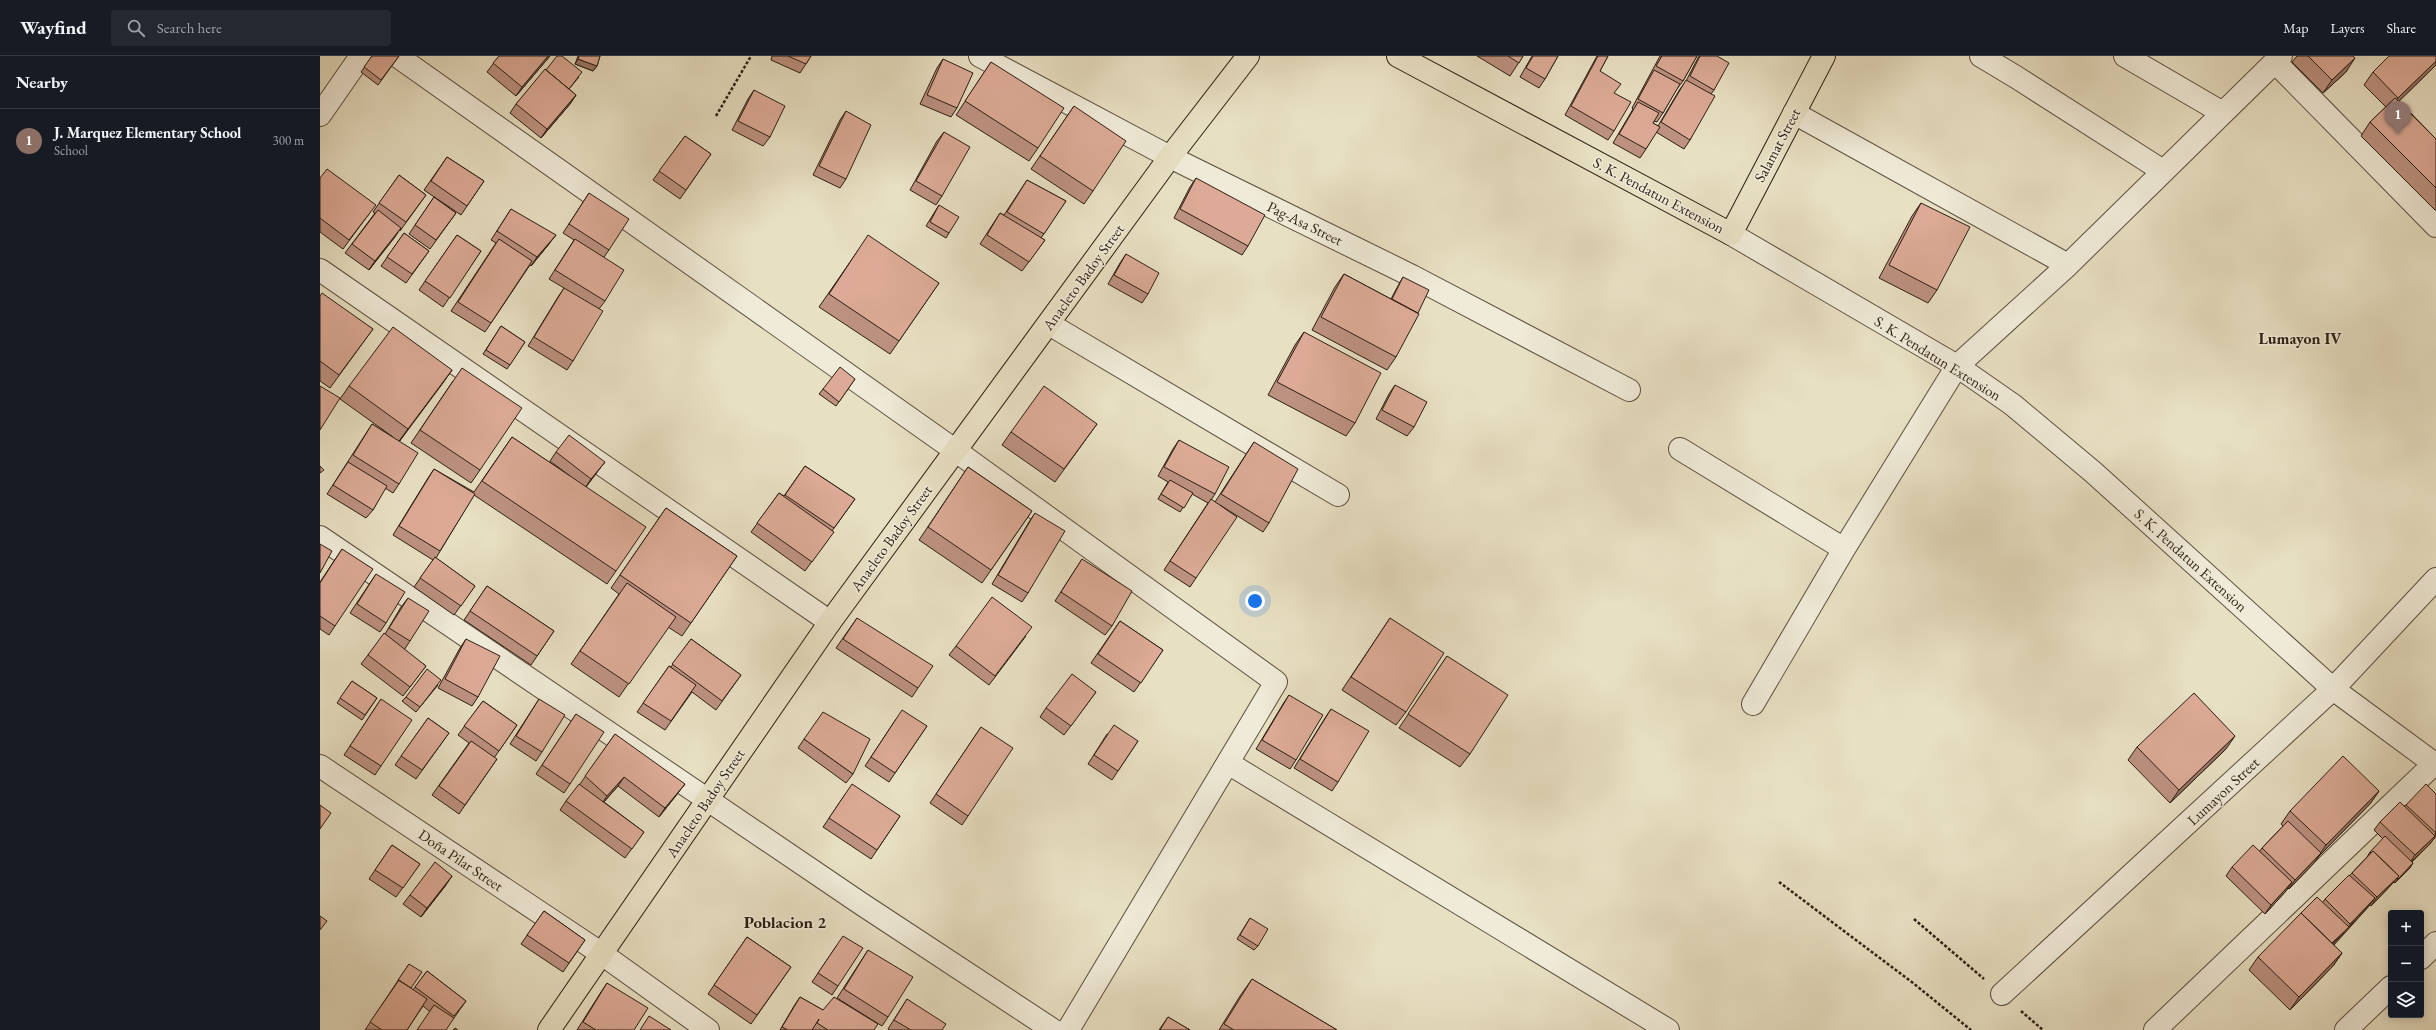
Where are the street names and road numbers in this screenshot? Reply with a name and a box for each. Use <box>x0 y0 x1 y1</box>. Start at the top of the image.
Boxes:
street label: Salamat Street <box>1750 105 1805 185</box>
street label: S. K. Pendatun Extension <box>1590 152 1728 238</box>
street label: Pag-Asa Street <box>1264 197 1346 249</box>
street label: Anacleto Badoy Street <box>1037 220 1128 335</box>
street label: S. K. Pendatun Extension <box>1871 311 2005 405</box>
street label: Anacleto Badoy Street <box>845 481 936 596</box>
street label: S. K. Pendatun Extension <box>2130 504 2252 616</box>
street label: Anacleto Badoy Street <box>661 745 749 862</box>
street label: Lumayon Street <box>2183 753 2263 829</box>
street label: Doña Pilar Street <box>415 825 507 895</box>

